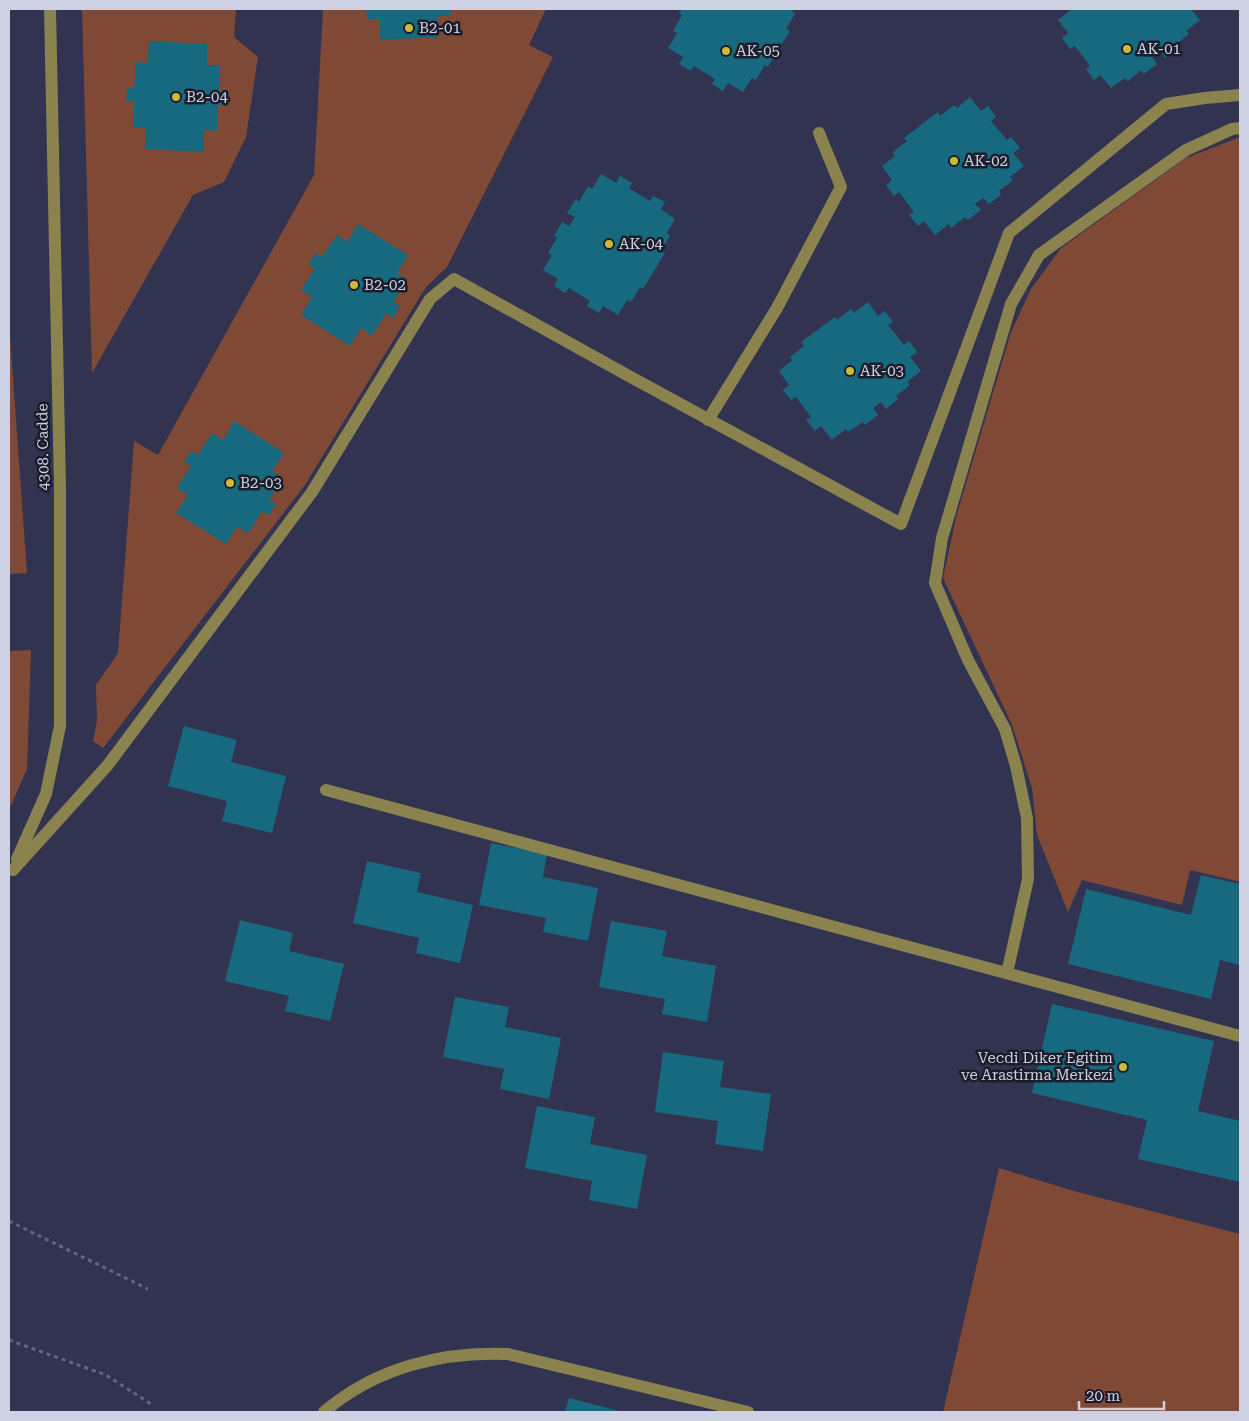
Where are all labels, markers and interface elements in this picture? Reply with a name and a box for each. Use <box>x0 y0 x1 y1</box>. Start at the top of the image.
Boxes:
place label: B2-01 <box>419 19 461 37</box>
marker: B2-01 <box>403 22 415 34</box>
place label: AK-01 <box>1137 40 1181 58</box>
place label: AK-05 <box>736 42 780 60</box>
marker: AK-01 <box>1121 43 1133 55</box>
marker: AK-05 <box>720 45 732 57</box>
place label: B2-04 <box>186 88 228 106</box>
marker: B2-04 <box>170 91 182 103</box>
place label: AK-02 <box>964 152 1008 170</box>
marker: AK-02 <box>948 155 960 167</box>
place label: AK-04 <box>619 235 664 253</box>
marker: AK-04 <box>603 238 615 250</box>
place label: B2-02 <box>364 276 406 294</box>
marker: B2-02 <box>348 279 360 291</box>
place label: AK-03 <box>860 362 904 380</box>
marker: AK-03 <box>844 365 856 377</box>
street label: 4308. Cadde <box>33 403 53 491</box>
place label: B2-03 <box>240 474 282 492</box>
marker: B2-03 <box>224 477 236 489</box>
place label: Vecdi Diker Egitim ve Arastirma Merkezi <box>961 1049 1113 1084</box>
marker: Vecdi Diker Egitim ve Arastirma Merkezi <box>1117 1061 1129 1073</box>
scale bar <box>1079 1378 1164 1410</box>
text: 20 m <box>1086 1387 1121 1405</box>

